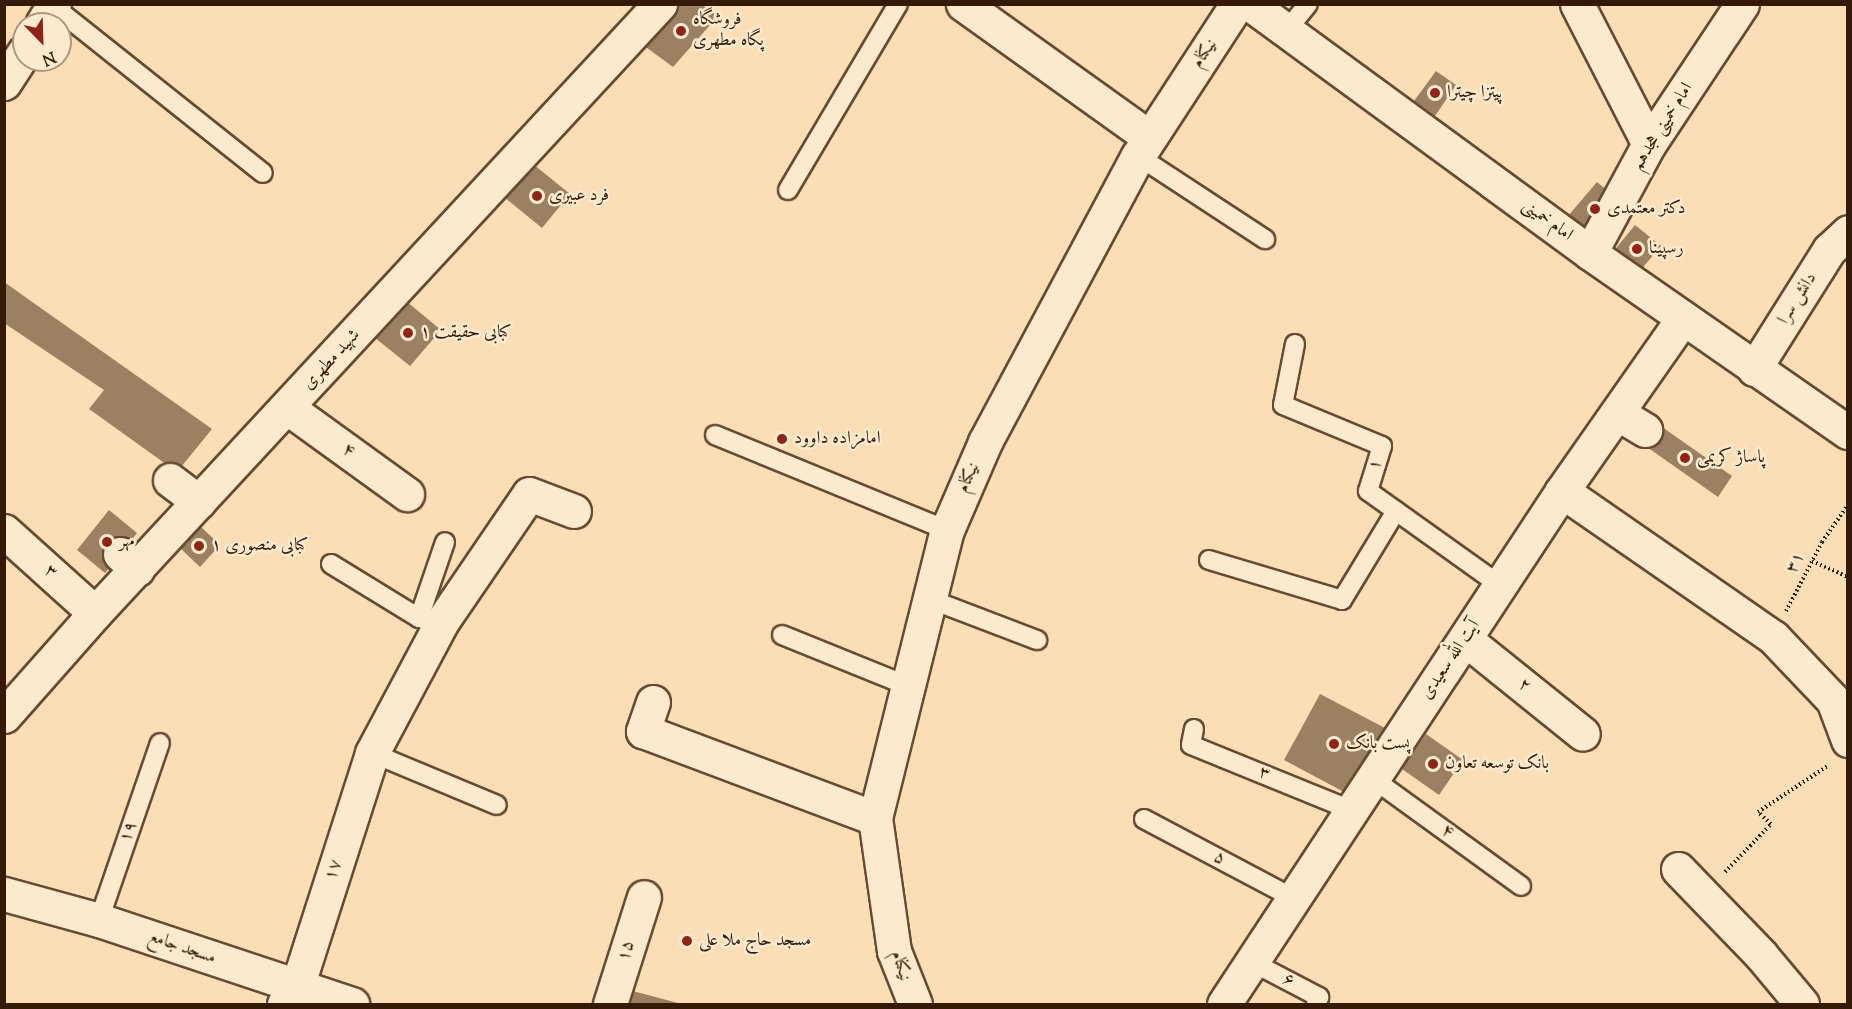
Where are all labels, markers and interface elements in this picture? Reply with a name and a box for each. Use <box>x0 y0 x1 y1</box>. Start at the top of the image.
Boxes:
place label: فروشگاه پگاه مطهری <box>693 10 764 52</box>
north arrow <box>12 12 72 72</box>
marker: فروشگاه پگاه مطهری <box>674 24 688 38</box>
street label: نیکنام <box>1188 35 1222 73</box>
text: N <box>38 44 59 70</box>
street label: امام خمینی هجدهم <box>1628 79 1698 175</box>
place label: پیتزا چیترا <box>1447 82 1503 104</box>
marker: پیتزا چیترا <box>1428 86 1442 100</box>
place label: فرد عبیری <box>549 185 609 207</box>
marker: فرد عبیری <box>530 189 544 203</box>
street label: امام خمینی <box>1517 195 1577 247</box>
place label: دکتر معتمدی <box>1607 198 1686 220</box>
marker: دکتر معتمدی <box>1588 202 1602 216</box>
place label: رسپینا <box>1649 238 1684 260</box>
marker: رسپینا <box>1630 242 1644 256</box>
street label: دانش سرا <box>1774 269 1822 329</box>
place label: کبابی حقیقت ۱ <box>420 322 511 344</box>
street label: شهید مطهری <box>299 325 365 395</box>
marker: کبابی حقیقت ۱ <box>401 326 415 340</box>
place label: امامزاده داوود <box>794 428 881 450</box>
marker: امامزاده داوود <box>775 432 789 446</box>
street label: ۴ <box>337 439 359 463</box>
place label: پاساژ کریمی <box>1697 447 1765 469</box>
marker: پاساژ کریمی <box>1678 451 1692 465</box>
street label: ۱ <box>1364 457 1388 473</box>
street label: نیکنام <box>953 460 985 496</box>
place label: مهر <box>119 531 135 553</box>
marker: مهر <box>100 535 114 549</box>
place label: کبابی منصوری ۱ <box>211 535 308 557</box>
marker: کبابی منصوری ۱ <box>192 539 206 553</box>
street label: ۳۱ <box>1782 549 1810 577</box>
street label: ۳ <box>39 560 61 584</box>
street label: آیت الله سعیدی <box>1416 616 1486 704</box>
street label: ۲ <box>1513 674 1535 698</box>
place label: پست بانک <box>1346 733 1410 755</box>
marker: پست بانک <box>1327 737 1341 751</box>
place label: بانک توسعه تعاون <box>1445 753 1549 775</box>
marker: بانک توسعه تعاون <box>1426 757 1440 771</box>
street label: ۳ <box>1255 762 1273 786</box>
street label: ۱۹ <box>115 819 143 845</box>
street label: ۴ <box>1436 820 1458 844</box>
street label: ۵ <box>1209 847 1229 871</box>
street label: ۱۷ <box>320 857 348 883</box>
street label: مسجد جامع <box>145 926 219 970</box>
place label: مسجد حاج ملا علی <box>699 930 811 952</box>
marker: مسجد حاج ملا علی <box>680 934 694 948</box>
street label: ۱۵ <box>613 938 641 964</box>
street label: نیکنام <box>885 948 915 984</box>
street label: ۶ <box>1278 969 1298 993</box>

